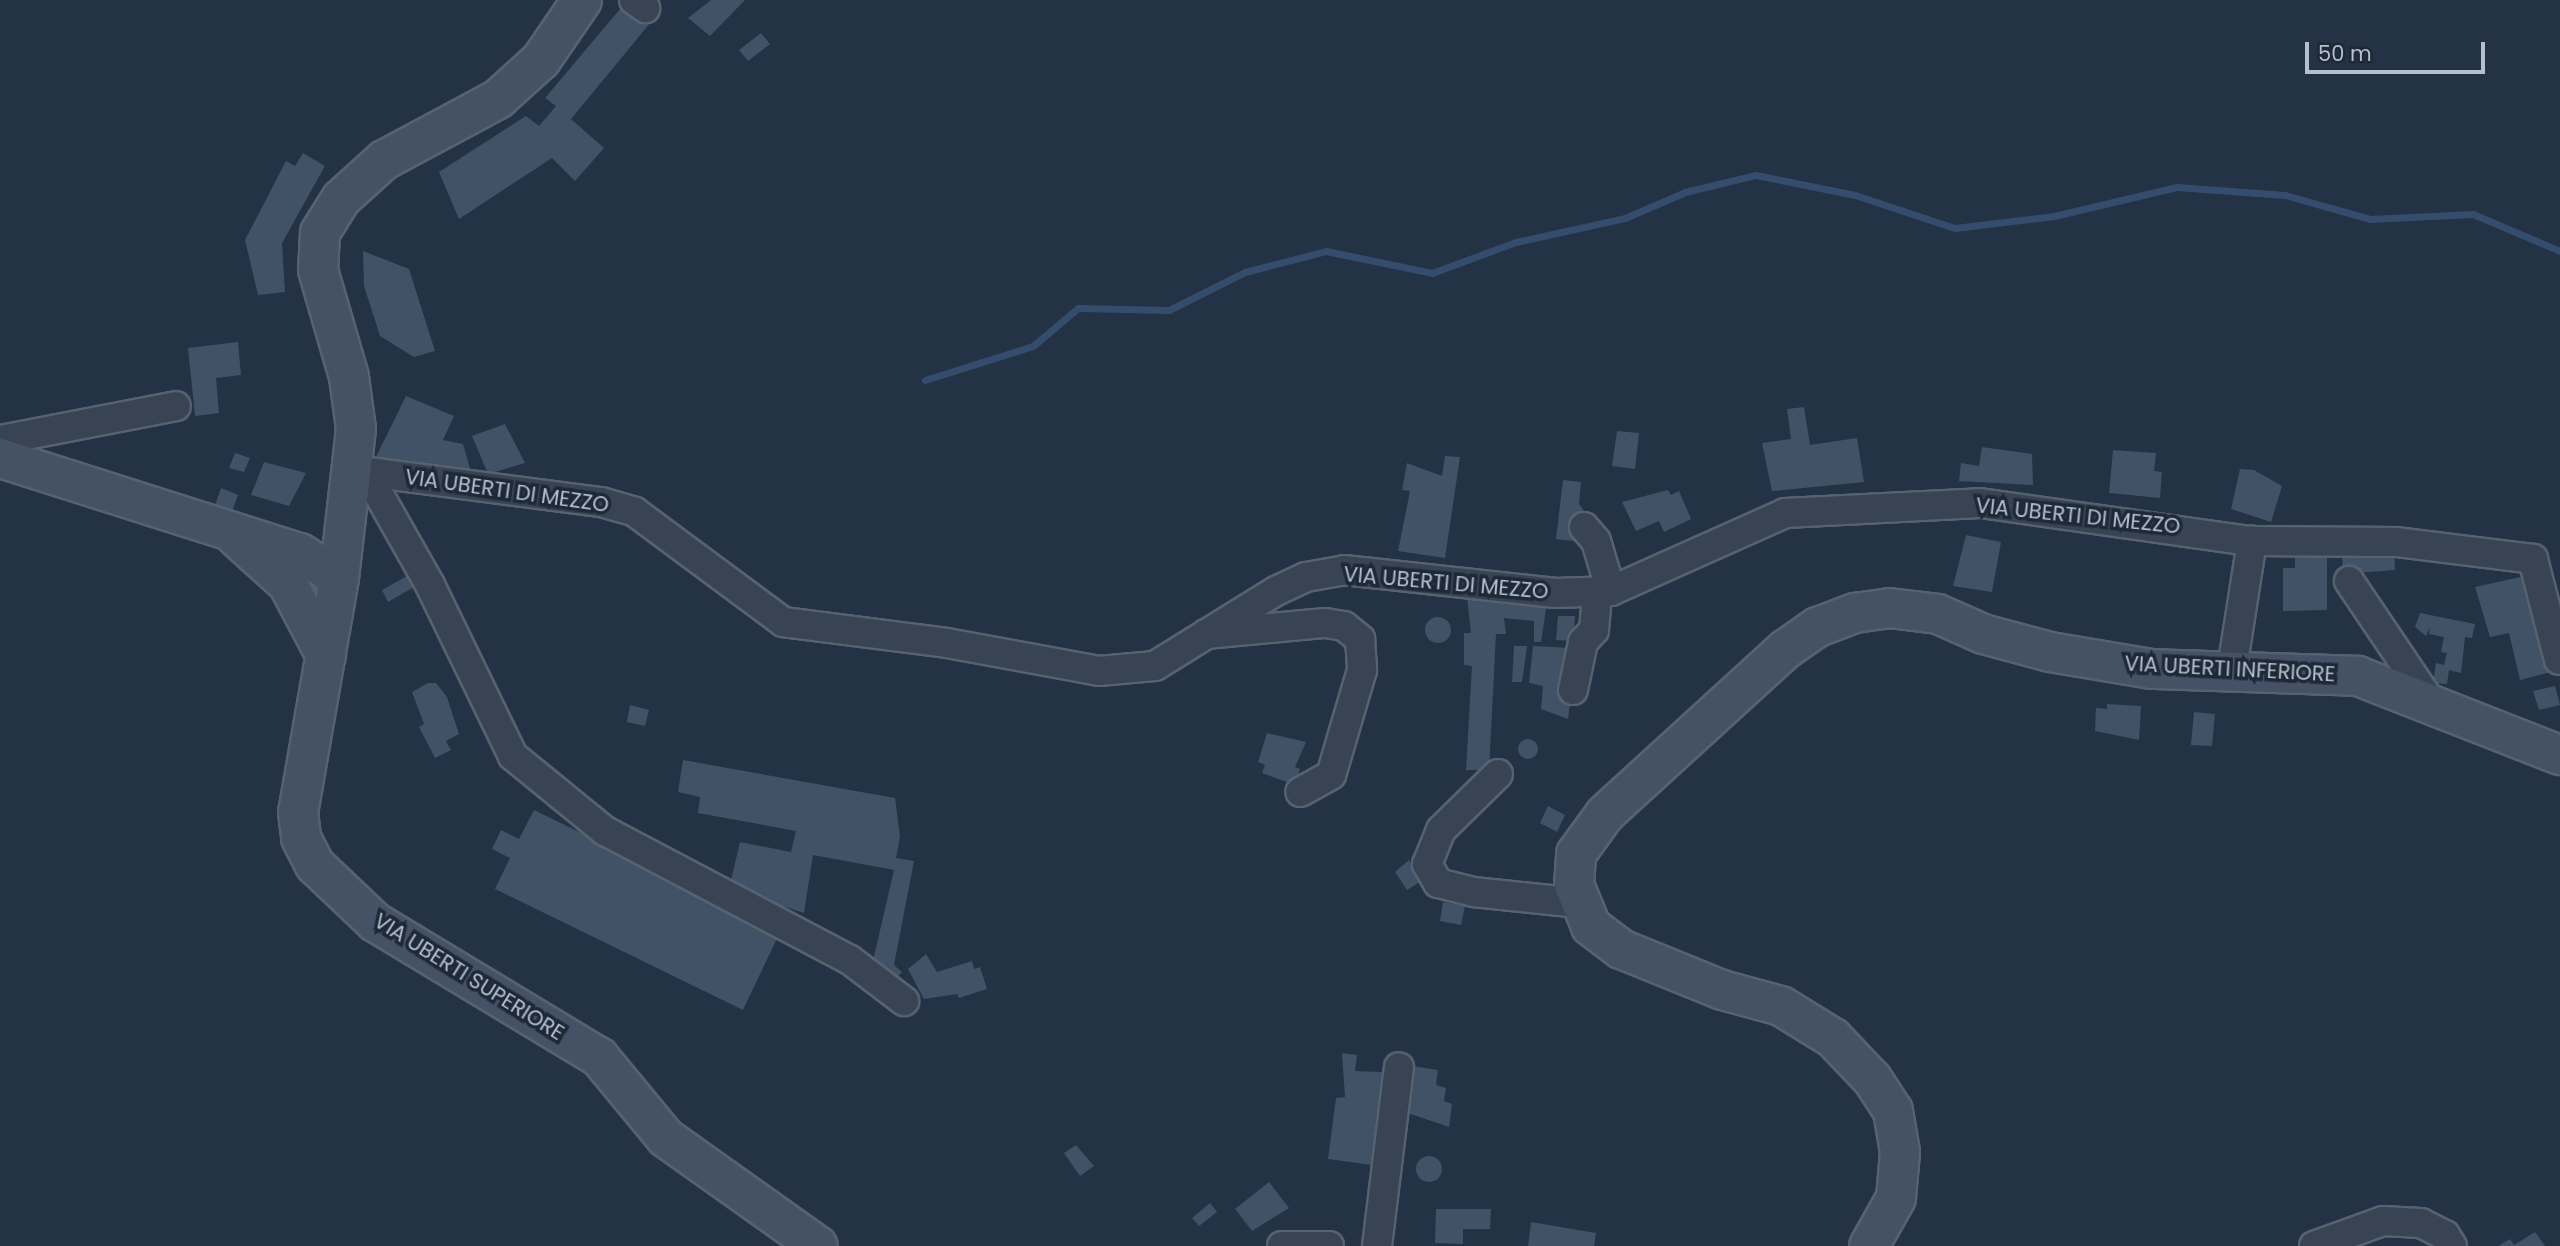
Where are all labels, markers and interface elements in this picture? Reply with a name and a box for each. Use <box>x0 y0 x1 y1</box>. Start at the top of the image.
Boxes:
scale bar <box>2308 28 2488 72</box>
text: 50 m <box>2318 39 2372 68</box>
street label: VIA UBERTI DI MEZZO <box>403 464 611 518</box>
street label: VIA UBERTI DI MEZZO <box>1974 493 2182 539</box>
street label: VIA UBERTI DI MEZZO <box>1343 561 1549 605</box>
street label: VIA UBERTI INFERIORE <box>2124 651 2336 687</box>
street label: VIA UBERTI SUPERIORE <box>369 908 569 1046</box>

